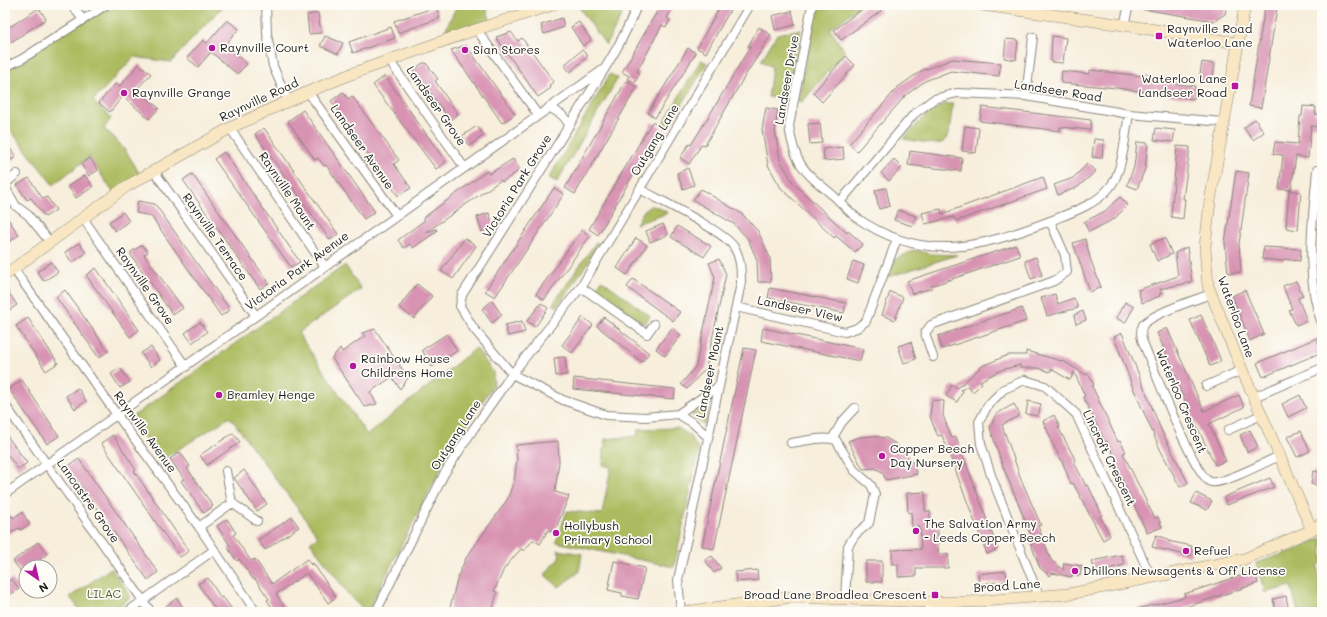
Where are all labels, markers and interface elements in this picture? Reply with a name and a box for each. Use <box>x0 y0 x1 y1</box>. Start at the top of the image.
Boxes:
place label: Raynville Road Waterloo Lane <box>1167 20 1253 50</box>
marker: Raynville Road Waterloo Lane <box>1154 31 1164 41</box>
street label: Landseer Drive <box>770 34 802 126</box>
place label: Raynville Court <box>220 39 309 55</box>
place label: Sian Stores <box>473 41 540 57</box>
marker: Raynville Court <box>207 43 217 53</box>
marker: Sian Stores <box>460 45 470 55</box>
street label: Landseer Grove <box>403 62 470 149</box>
place label: Waterloo Lane Landseer Road <box>1139 70 1227 100</box>
street label: Raynville Road <box>217 74 301 124</box>
street label: Landseer Road <box>1013 75 1103 105</box>
marker: Waterloo Lane Landseer Road <box>1230 81 1240 91</box>
place label: Raynville Grange <box>132 84 231 100</box>
marker: Raynville Grange <box>119 88 129 98</box>
street label: Landseer Avenue <box>328 101 398 192</box>
street label: Outgang Lane <box>626 101 682 178</box>
street label: Victoria Park Grove <box>478 131 554 240</box>
street label: Raynville Mount <box>256 148 320 232</box>
street label: Raynville Terrace <box>180 189 252 283</box>
street label: Victoria Park Avenue <box>241 227 351 313</box>
street label: Raynville Grove <box>113 243 179 327</box>
street label: Waterloo Lane <box>1215 274 1259 360</box>
street label: Landseer View <box>756 291 844 325</box>
street label: Landseer Mount <box>691 324 727 419</box>
street label: Waterloo Crescent <box>1153 346 1211 455</box>
place label: Rainbow House Childrens Home <box>361 350 453 380</box>
marker: Rainbow House Childrens Home <box>348 361 358 371</box>
place label: Bramley Henge <box>227 386 315 402</box>
street label: Raynville Avenue <box>111 388 181 475</box>
marker: Bramley Henge <box>214 390 224 400</box>
street label: Outgang Lane <box>426 396 484 473</box>
street label: Lincroft Crescent <box>1080 407 1140 508</box>
place label: Copper Beech Day Nursery <box>890 440 974 470</box>
marker: Copper Beech Day Nursery <box>877 451 887 461</box>
street label: Lancastre Grove <box>54 455 124 546</box>
place label: The Salvation Army - Leeds Copper Beech <box>924 515 1056 545</box>
place label: Hollybush Primary School <box>564 517 652 547</box>
marker: The Salvation Army - Leeds Copper Beech <box>911 526 921 536</box>
marker: Hollybush Primary School <box>551 528 561 538</box>
place label: Refuel <box>1194 542 1231 558</box>
marker: Refuel <box>1181 546 1191 556</box>
north arrow <box>18 559 58 599</box>
place label: Dhillons Newsagents & Off License <box>1083 562 1286 578</box>
marker: Dhillons Newsagents & Off License <box>1070 566 1080 576</box>
street label: Broad Lane <box>973 575 1041 595</box>
text: N <box>36 579 52 596</box>
park label: LILAC <box>87 585 121 601</box>
place label: Broad Lane Broadlea Crescent <box>744 586 927 602</box>
marker: Broad Lane Broadlea Crescent <box>930 590 940 600</box>

